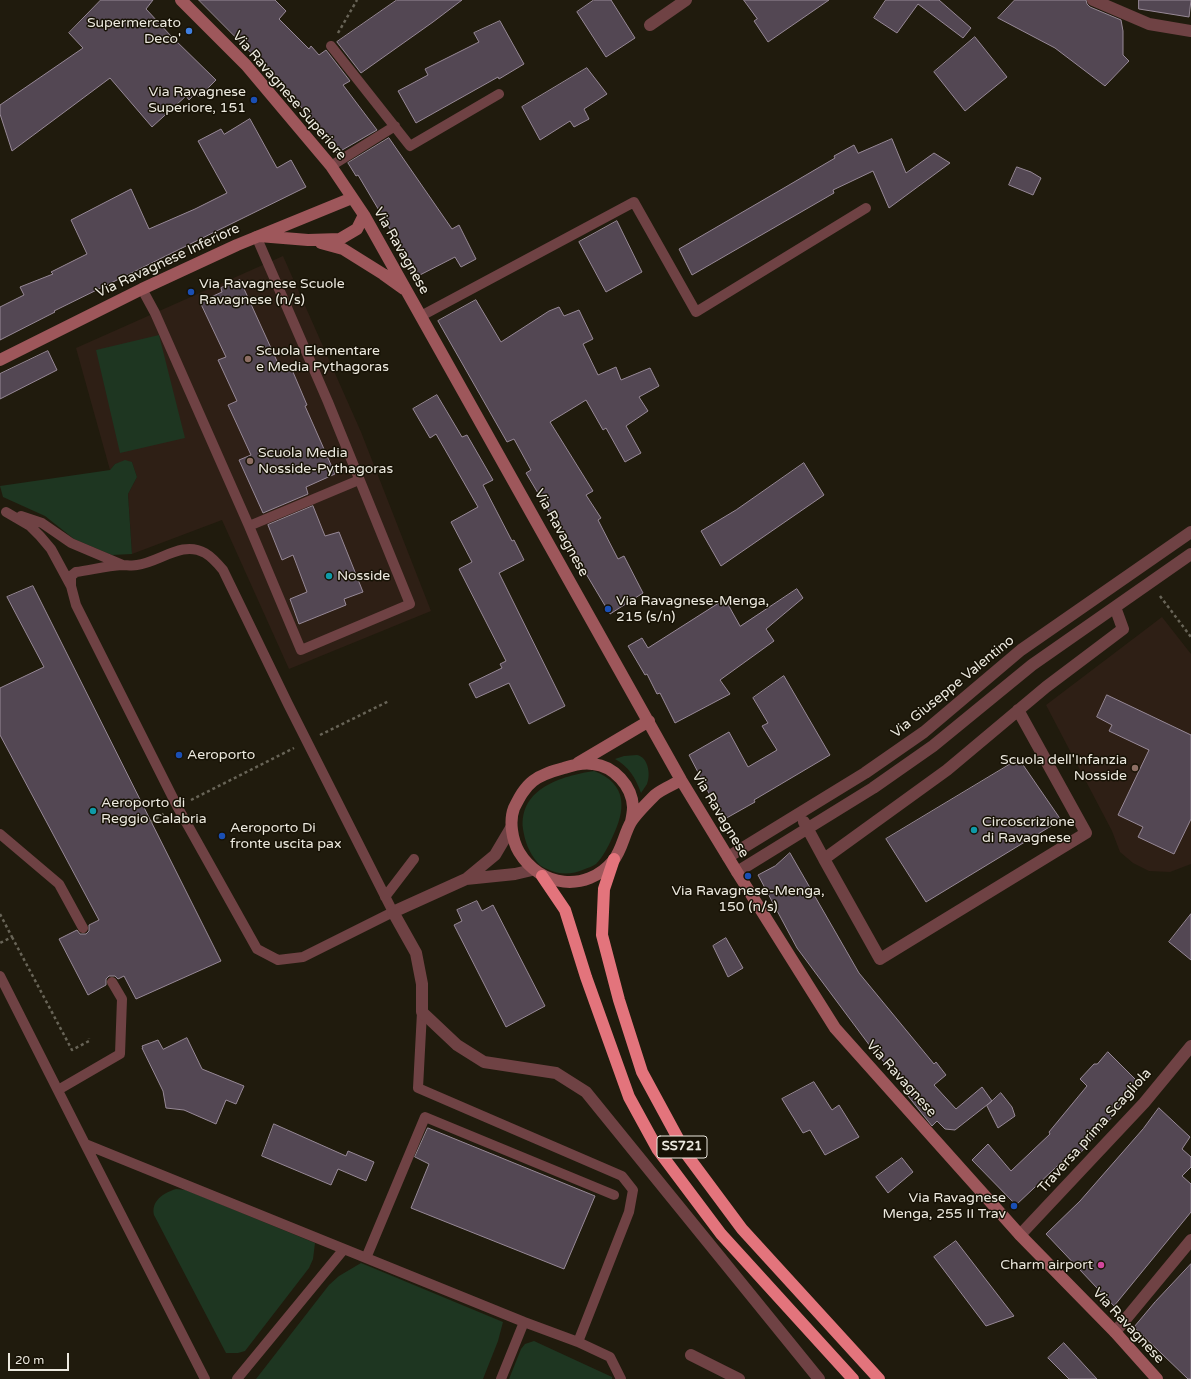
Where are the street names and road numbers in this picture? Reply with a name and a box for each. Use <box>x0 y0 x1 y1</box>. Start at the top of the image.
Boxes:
street label: Via Ravagnese Superiore <box>228 28 350 164</box>
street label: Via Ravagnese <box>369 205 433 297</box>
street label: Via Ravagnese Inferiore <box>94 220 242 302</box>
street label: Via Ravagnese <box>530 486 592 580</box>
street label: Via Giuseppe Valentino <box>888 632 1018 742</box>
street label: Via Ravagnese <box>688 769 752 861</box>
street label: Via Ravagnese <box>862 1037 940 1121</box>
street label: Traversa prima Scagliola <box>1035 1065 1155 1197</box>
road number: SS721 <box>657 1136 707 1158</box>
street label: Via Ravagnese <box>1089 1285 1167 1367</box>

